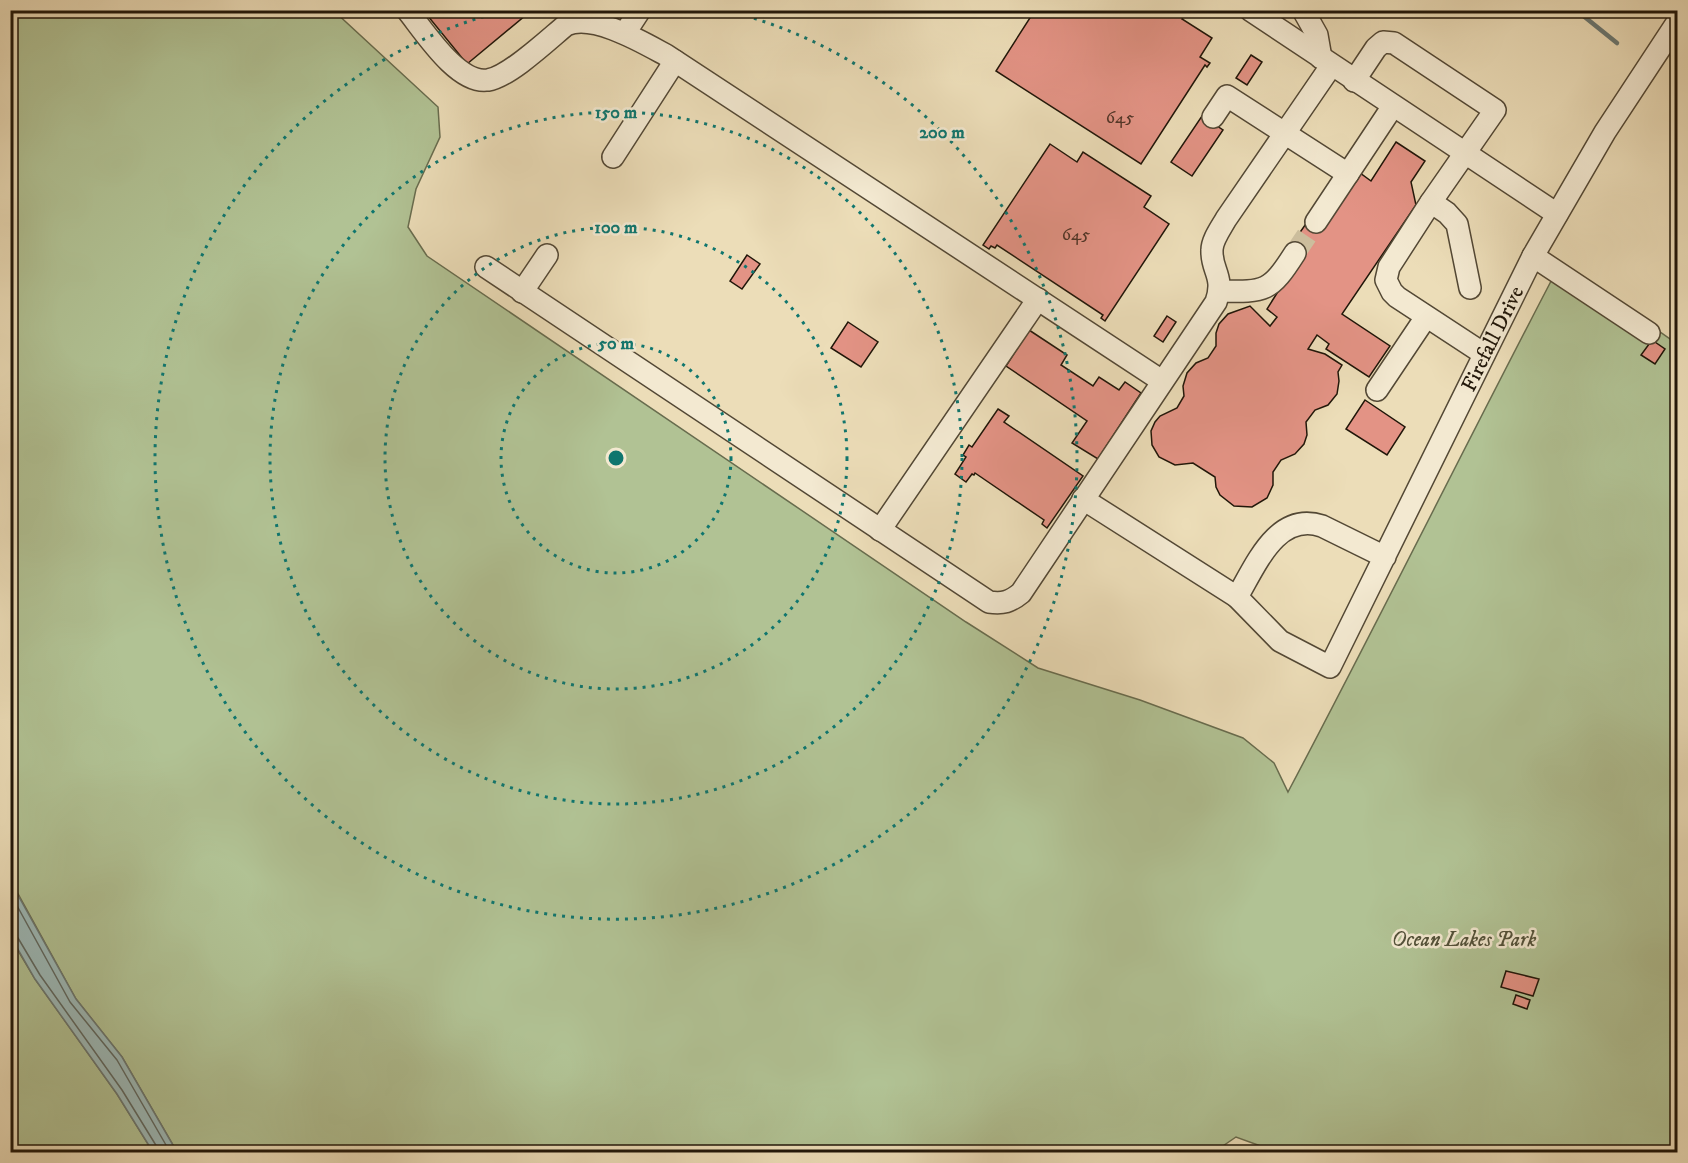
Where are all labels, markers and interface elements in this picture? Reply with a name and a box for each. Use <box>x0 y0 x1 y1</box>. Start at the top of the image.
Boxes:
text: 150 m <box>595 102 638 124</box>
house number: 645 <box>1106 107 1134 129</box>
text: 200 m <box>919 122 965 144</box>
text: 100 m <box>594 217 638 239</box>
house number: 645 <box>1062 224 1090 246</box>
street label: Firefall Drive <box>1456 282 1530 396</box>
text: 50 m <box>597 333 634 355</box>
centre of rings <box>606 448 626 468</box>
park label: Ocean Lakes Park <box>1392 927 1536 953</box>

